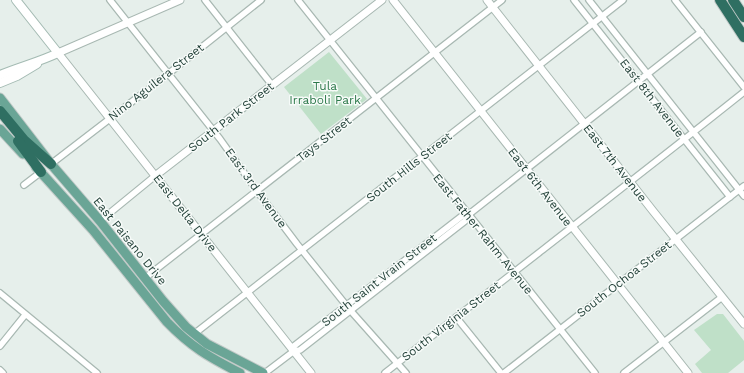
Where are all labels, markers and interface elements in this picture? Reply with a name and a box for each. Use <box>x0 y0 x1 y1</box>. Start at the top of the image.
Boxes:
street label: Nino Aguilera Street <box>106 40 206 124</box>
street label: East 8th Avenue <box>617 56 687 140</box>
street label: South Park Street <box>185 79 277 155</box>
park label: Tula Irraboli Park <box>289 79 361 107</box>
street label: Tays Street <box>294 113 354 165</box>
street label: East 7th Avenue <box>580 121 650 205</box>
street label: South Hills Street <box>363 129 455 205</box>
street label: East 3rd Avenue <box>222 145 290 231</box>
street label: East 6th Avenue <box>505 145 575 229</box>
street label: East Delta Drive <box>150 171 220 255</box>
street label: East Father Rahm Avenue <box>430 171 536 297</box>
street label: East Paisano Drive <box>90 194 170 288</box>
street label: South Saint Vrain Street <box>319 231 439 329</box>
street label: South Ochoa Street <box>574 238 674 320</box>
street label: South Virginia Street <box>399 278 503 364</box>

